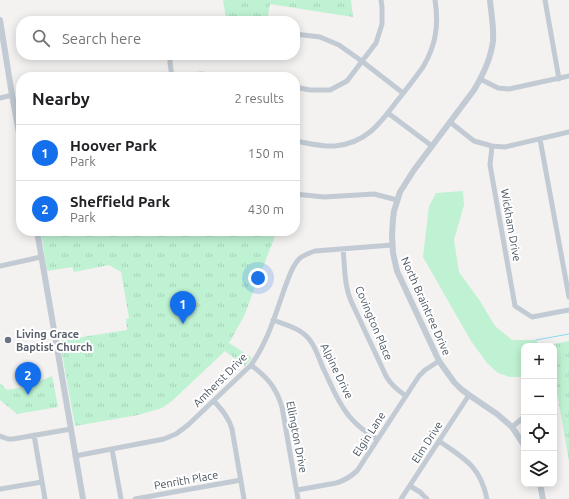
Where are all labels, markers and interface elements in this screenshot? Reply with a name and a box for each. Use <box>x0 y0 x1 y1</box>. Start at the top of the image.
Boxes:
search box <box>16 16 300 60</box>
icon: search <box>30 27 52 49</box>
text: Search here <box>62 30 141 47</box>
text: Nearby <box>32 89 90 108</box>
text: 2 results <box>234 91 284 105</box>
text: Hoover Park <box>70 137 157 154</box>
text: 1 <box>41 146 49 160</box>
text: 150 m <box>248 146 284 160</box>
text: Park <box>70 154 96 168</box>
street label: Wickham Drive <box>499 188 523 262</box>
text: Sheffield Park <box>70 193 170 210</box>
text: 2 <box>41 202 49 216</box>
text: 430 m <box>248 202 284 216</box>
text: Park <box>70 210 96 224</box>
street label: North Braintree Drive <box>399 255 453 357</box>
your location <box>248 268 268 288</box>
street label: Covington Place <box>353 284 395 362</box>
pin: 1 <box>170 291 196 324</box>
place label: Living Grace Baptist Church <box>16 328 92 353</box>
marker: Living Grace Baptist Church <box>3 335 13 345</box>
street label: Alpine Drive <box>318 341 356 401</box>
map controls <box>521 343 557 487</box>
button: + <box>521 343 557 379</box>
street label: Amherst Drive <box>191 351 249 409</box>
pin: 2 <box>15 362 41 395</box>
button: − <box>521 379 557 415</box>
street label: Ellington Drive <box>284 400 310 474</box>
street label: Elgin Lane <box>350 410 388 458</box>
button: locate <box>521 415 557 451</box>
street label: Elm Drive <box>409 419 445 465</box>
button: layers <box>521 451 557 487</box>
street label: Penrith Place <box>153 468 219 492</box>

